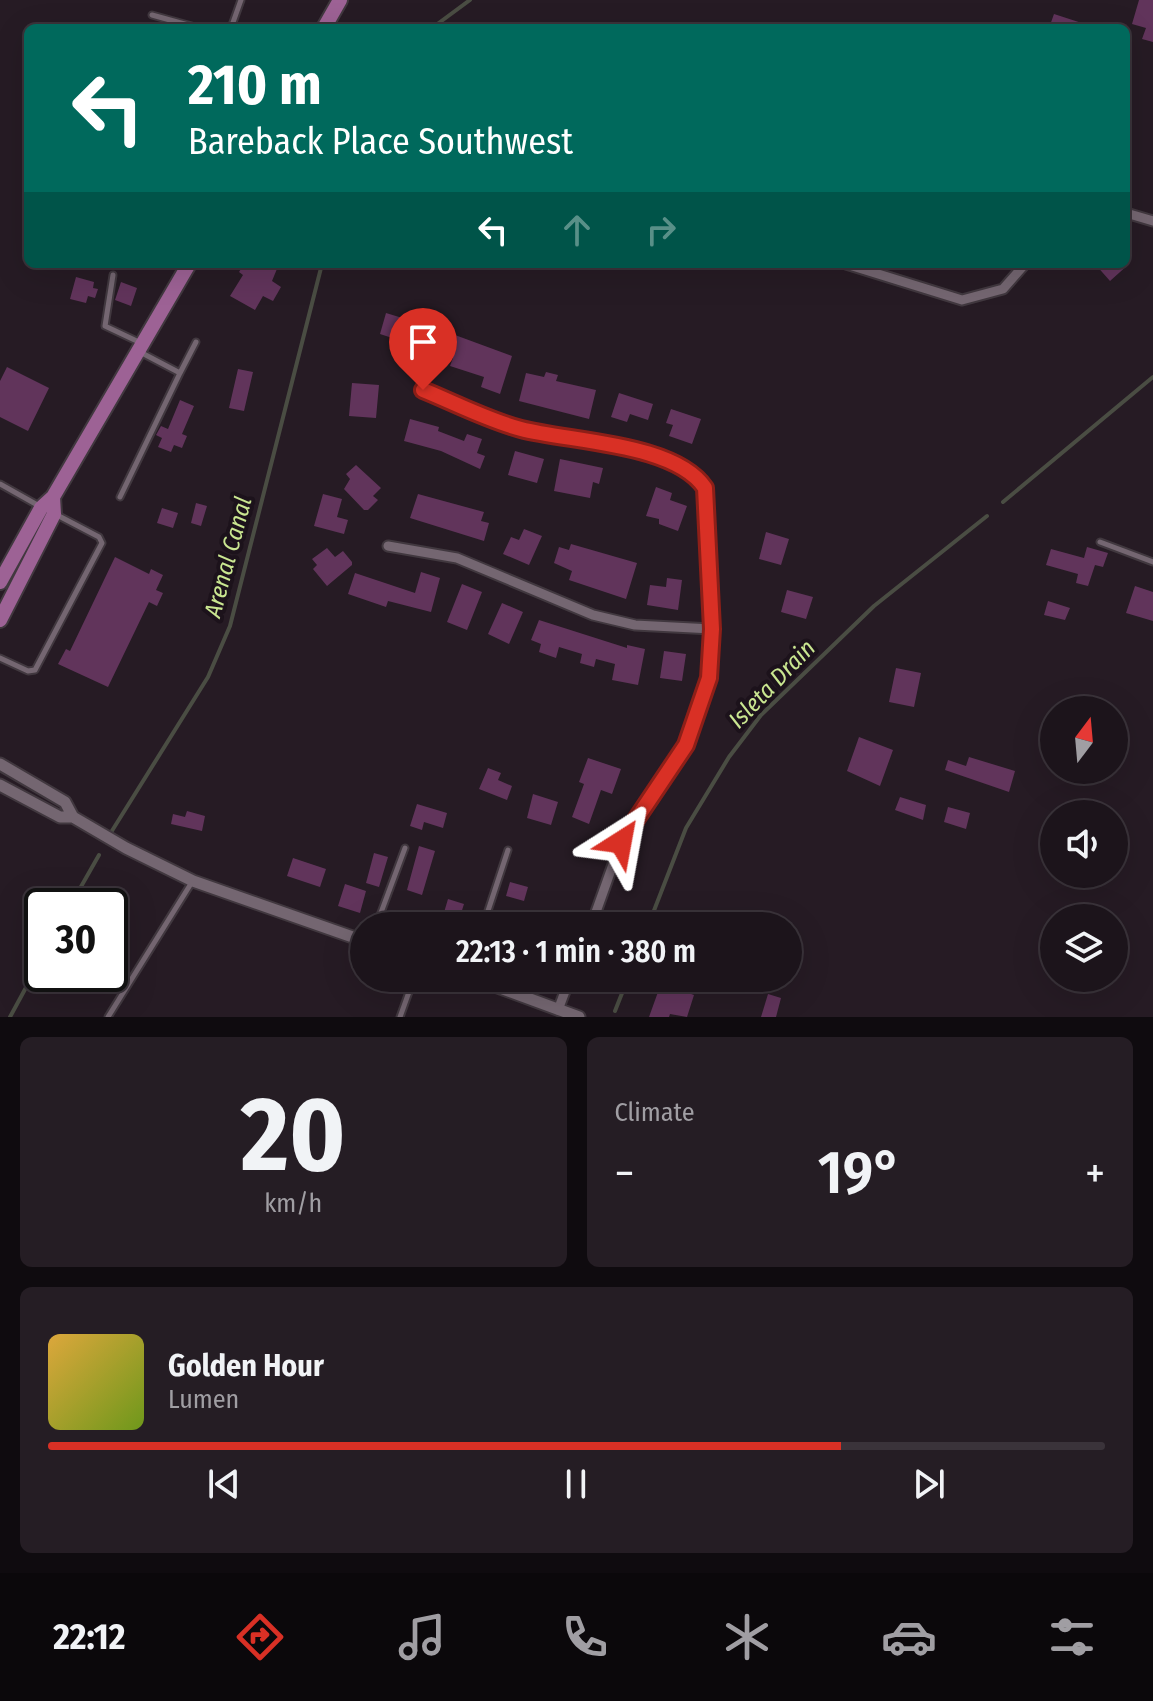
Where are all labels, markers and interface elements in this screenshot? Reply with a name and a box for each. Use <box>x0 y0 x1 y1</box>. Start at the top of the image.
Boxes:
text: 210 m <box>188 52 322 119</box>
icon: left <box>56 56 160 160</box>
text: Bareback Place Southwest <box>188 120 573 164</box>
icon: left <box>471 208 515 252</box>
icon: ahead <box>555 208 599 252</box>
icon: right <box>639 208 683 252</box>
pin <box>389 308 457 390</box>
icon: arrive <box>401 320 445 364</box>
water label: Arenal Canal <box>198 494 258 621</box>
water label: Isleta Drain <box>723 634 821 734</box>
north arrow <box>1040 696 1128 784</box>
map controls <box>1040 696 1128 992</box>
position arrow <box>579 800 663 884</box>
button: sound <box>1040 800 1128 888</box>
speed limit sign: 30 <box>24 888 128 992</box>
button: layers <box>1040 904 1128 992</box>
text: 22:13 · 1 min · 380 m <box>456 934 696 970</box>
text: 20 <box>241 1073 346 1198</box>
text: Climate <box>615 1097 695 1128</box>
text: 19° <box>818 1137 901 1209</box>
text: − <box>615 1147 634 1200</box>
text: + <box>1085 1147 1105 1200</box>
text: km/h <box>264 1188 322 1219</box>
text: Golden Hour <box>168 1348 324 1384</box>
text: Lumen <box>168 1384 239 1415</box>
icon: previous <box>202 1462 246 1506</box>
icon: pause <box>554 1462 598 1506</box>
icon: next <box>907 1462 951 1506</box>
icon: directions <box>232 1609 288 1665</box>
icon: music <box>394 1609 450 1665</box>
icon: phone <box>557 1609 613 1665</box>
icon: climate <box>719 1609 775 1665</box>
icon: car <box>881 1609 937 1665</box>
icon: filters <box>1044 1609 1100 1665</box>
text: 22:12 <box>53 1615 125 1659</box>

